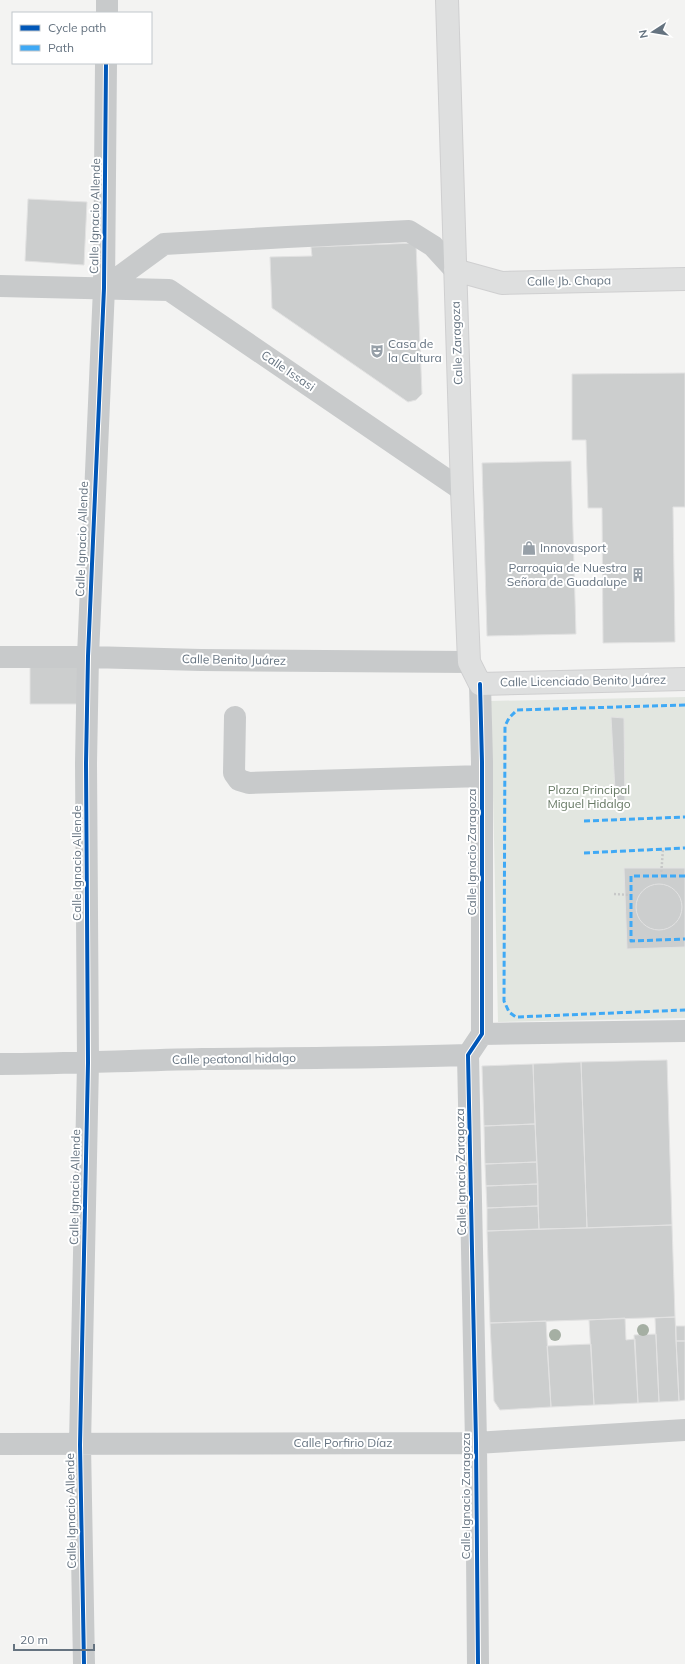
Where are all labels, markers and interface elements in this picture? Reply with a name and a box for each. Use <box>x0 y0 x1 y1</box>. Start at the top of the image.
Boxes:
legend <box>12 12 152 64</box>
north arrow <box>633 12 673 52</box>
text: Cycle path <box>48 20 106 35</box>
text: N <box>636 29 651 40</box>
text: Path <box>48 40 74 55</box>
street label: Calle Ignacio Allende <box>86 158 103 274</box>
street label: Calle Jb. Chapa <box>527 272 611 289</box>
street label: Calle Zaragoza <box>448 301 465 385</box>
place label: Casa de la Cultura <box>388 336 442 365</box>
theatre icon: Casa de la Cultura <box>369 343 385 359</box>
street label: Calle Issasi <box>259 347 318 394</box>
street label: Calle Ignacio Allende <box>72 481 91 597</box>
shop icon: Innovasport <box>521 540 537 556</box>
place label: Innovasport <box>540 540 606 555</box>
place label: Parroquia de Nuestra Señora de Guadalupe <box>507 560 627 589</box>
building icon: Parroquia de Nuestra Señora de Guadalupe <box>630 567 646 583</box>
street label: Calle Benito Juárez <box>182 651 286 668</box>
street label: Calle Licenciado Benito Juárez <box>500 672 666 689</box>
park label: Plaza Principal Miguel Hidalgo <box>547 782 631 811</box>
street label: Calle Ignacio Zaragoza <box>464 788 479 916</box>
street label: Calle Ignacio Allende <box>69 805 84 921</box>
street label: Calle peatonal hidalgo <box>172 1050 296 1067</box>
street label: Calle Ignacio Zaragoza <box>452 1108 469 1236</box>
street label: Calle Ignacio Allende <box>66 1129 83 1245</box>
street label: Calle Ignacio Zaragoza <box>458 1432 473 1560</box>
street label: Calle Porfirio Díaz <box>294 1435 393 1450</box>
street label: Calle Ignacio Allende <box>62 1453 79 1569</box>
scale bar <box>14 1626 94 1652</box>
text: 20 m <box>20 1632 48 1647</box>

